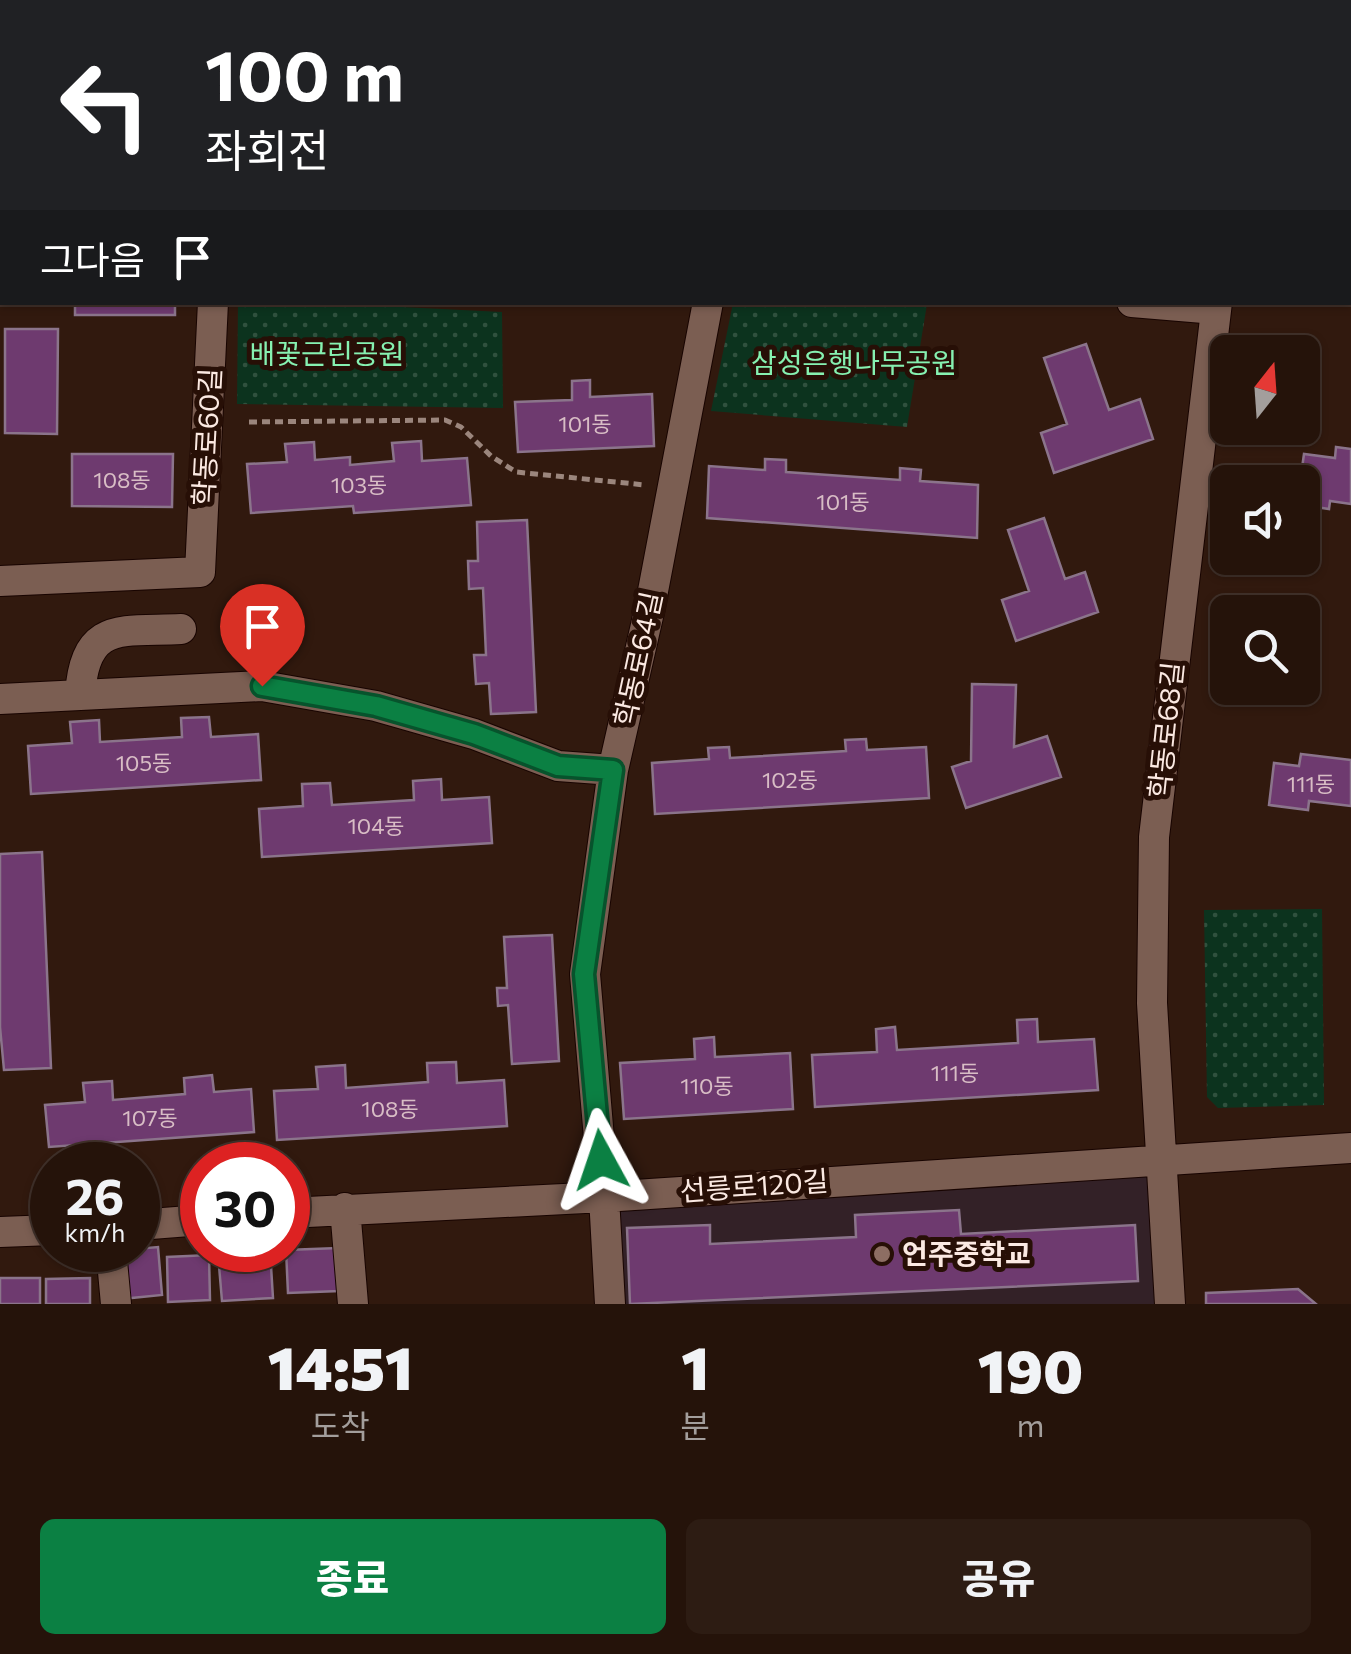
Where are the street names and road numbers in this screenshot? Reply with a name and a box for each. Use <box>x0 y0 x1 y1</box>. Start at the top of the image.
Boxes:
street label: 학동로60길 <box>185 367 227 507</box>
street label: 학동로64길 <box>606 588 668 729</box>
street label: 학동로68길 <box>1141 660 1189 800</box>
street label: 선릉로120길 <box>679 1163 829 1207</box>

